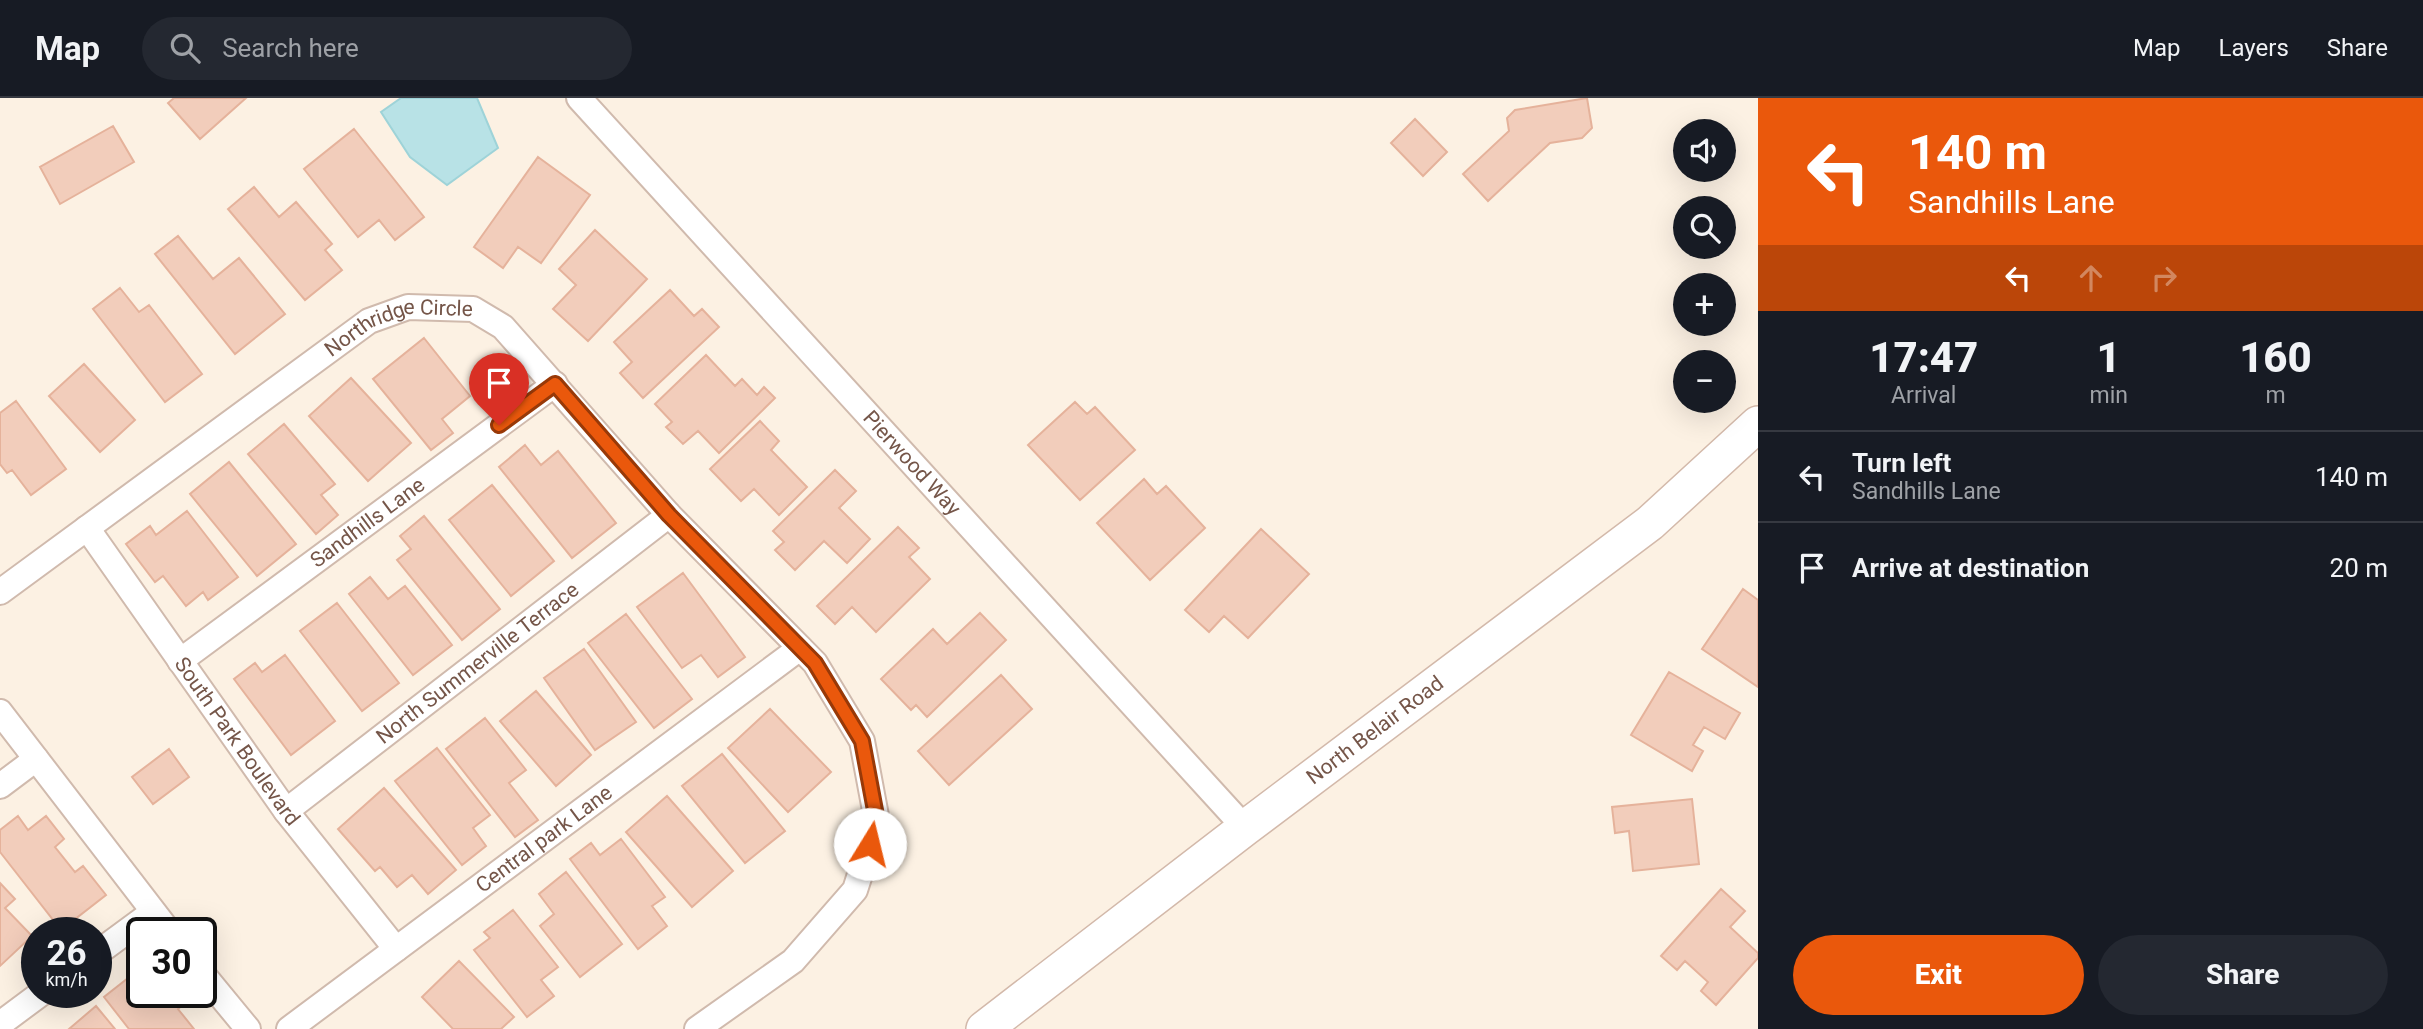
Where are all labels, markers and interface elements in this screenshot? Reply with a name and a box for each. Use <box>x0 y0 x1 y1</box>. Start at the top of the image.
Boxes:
search box <box>142 17 632 80</box>
text: Map <box>35 29 100 68</box>
icon: search <box>166 29 204 67</box>
text: Search here <box>222 33 359 63</box>
text: Map <box>2133 34 2181 62</box>
text: Layers <box>2219 34 2289 62</box>
text: Share <box>2327 34 2388 62</box>
map controls <box>1673 119 1736 413</box>
button: sound <box>1673 119 1736 182</box>
text: 140 m <box>1908 124 2047 181</box>
icon: left <box>1793 126 1884 217</box>
text: Sandhills Lane <box>1908 183 2115 221</box>
button: search <box>1673 196 1736 259</box>
icon: left <box>1999 259 2037 297</box>
icon: ahead <box>2072 259 2110 297</box>
icon: right <box>2145 259 2183 297</box>
button: + <box>1673 273 1736 336</box>
street label: Northridge Circle <box>320 295 473 361</box>
text: 17:47 <box>1869 333 1978 382</box>
text: 1 <box>2097 333 2121 382</box>
text: 160 <box>2239 333 2312 382</box>
button: − <box>1673 350 1736 413</box>
pin <box>469 353 529 425</box>
icon: arrive <box>480 364 518 402</box>
text: Arrival <box>1891 382 1956 409</box>
text: min <box>2089 382 2128 409</box>
text: m <box>2265 382 2286 409</box>
street label: Pierwood Way <box>858 406 966 520</box>
text: Turn left <box>1852 448 1951 478</box>
icon: left <box>1793 458 1831 496</box>
text: 140 m <box>2315 462 2388 492</box>
street label: Sandhills Lane <box>306 473 429 573</box>
text: Sandhills Lane <box>1852 478 2001 505</box>
icon: arrive <box>1793 549 1831 587</box>
text: Arrive at destination <box>1852 553 2089 583</box>
text: 20 m <box>2330 553 2388 583</box>
street label: North Summerville Terrace <box>372 577 583 749</box>
street label: South Park Boulevard <box>170 653 305 830</box>
street label: North Belair Road <box>1302 671 1448 789</box>
street label: Central park Lane <box>471 780 617 897</box>
position arrow <box>833 807 907 881</box>
speed limit sign: 30 <box>126 917 217 1008</box>
text: 26 <box>46 933 87 974</box>
button: Exit <box>1793 935 2084 1015</box>
button: Share <box>2098 935 2388 1015</box>
text: km/h <box>45 969 88 990</box>

